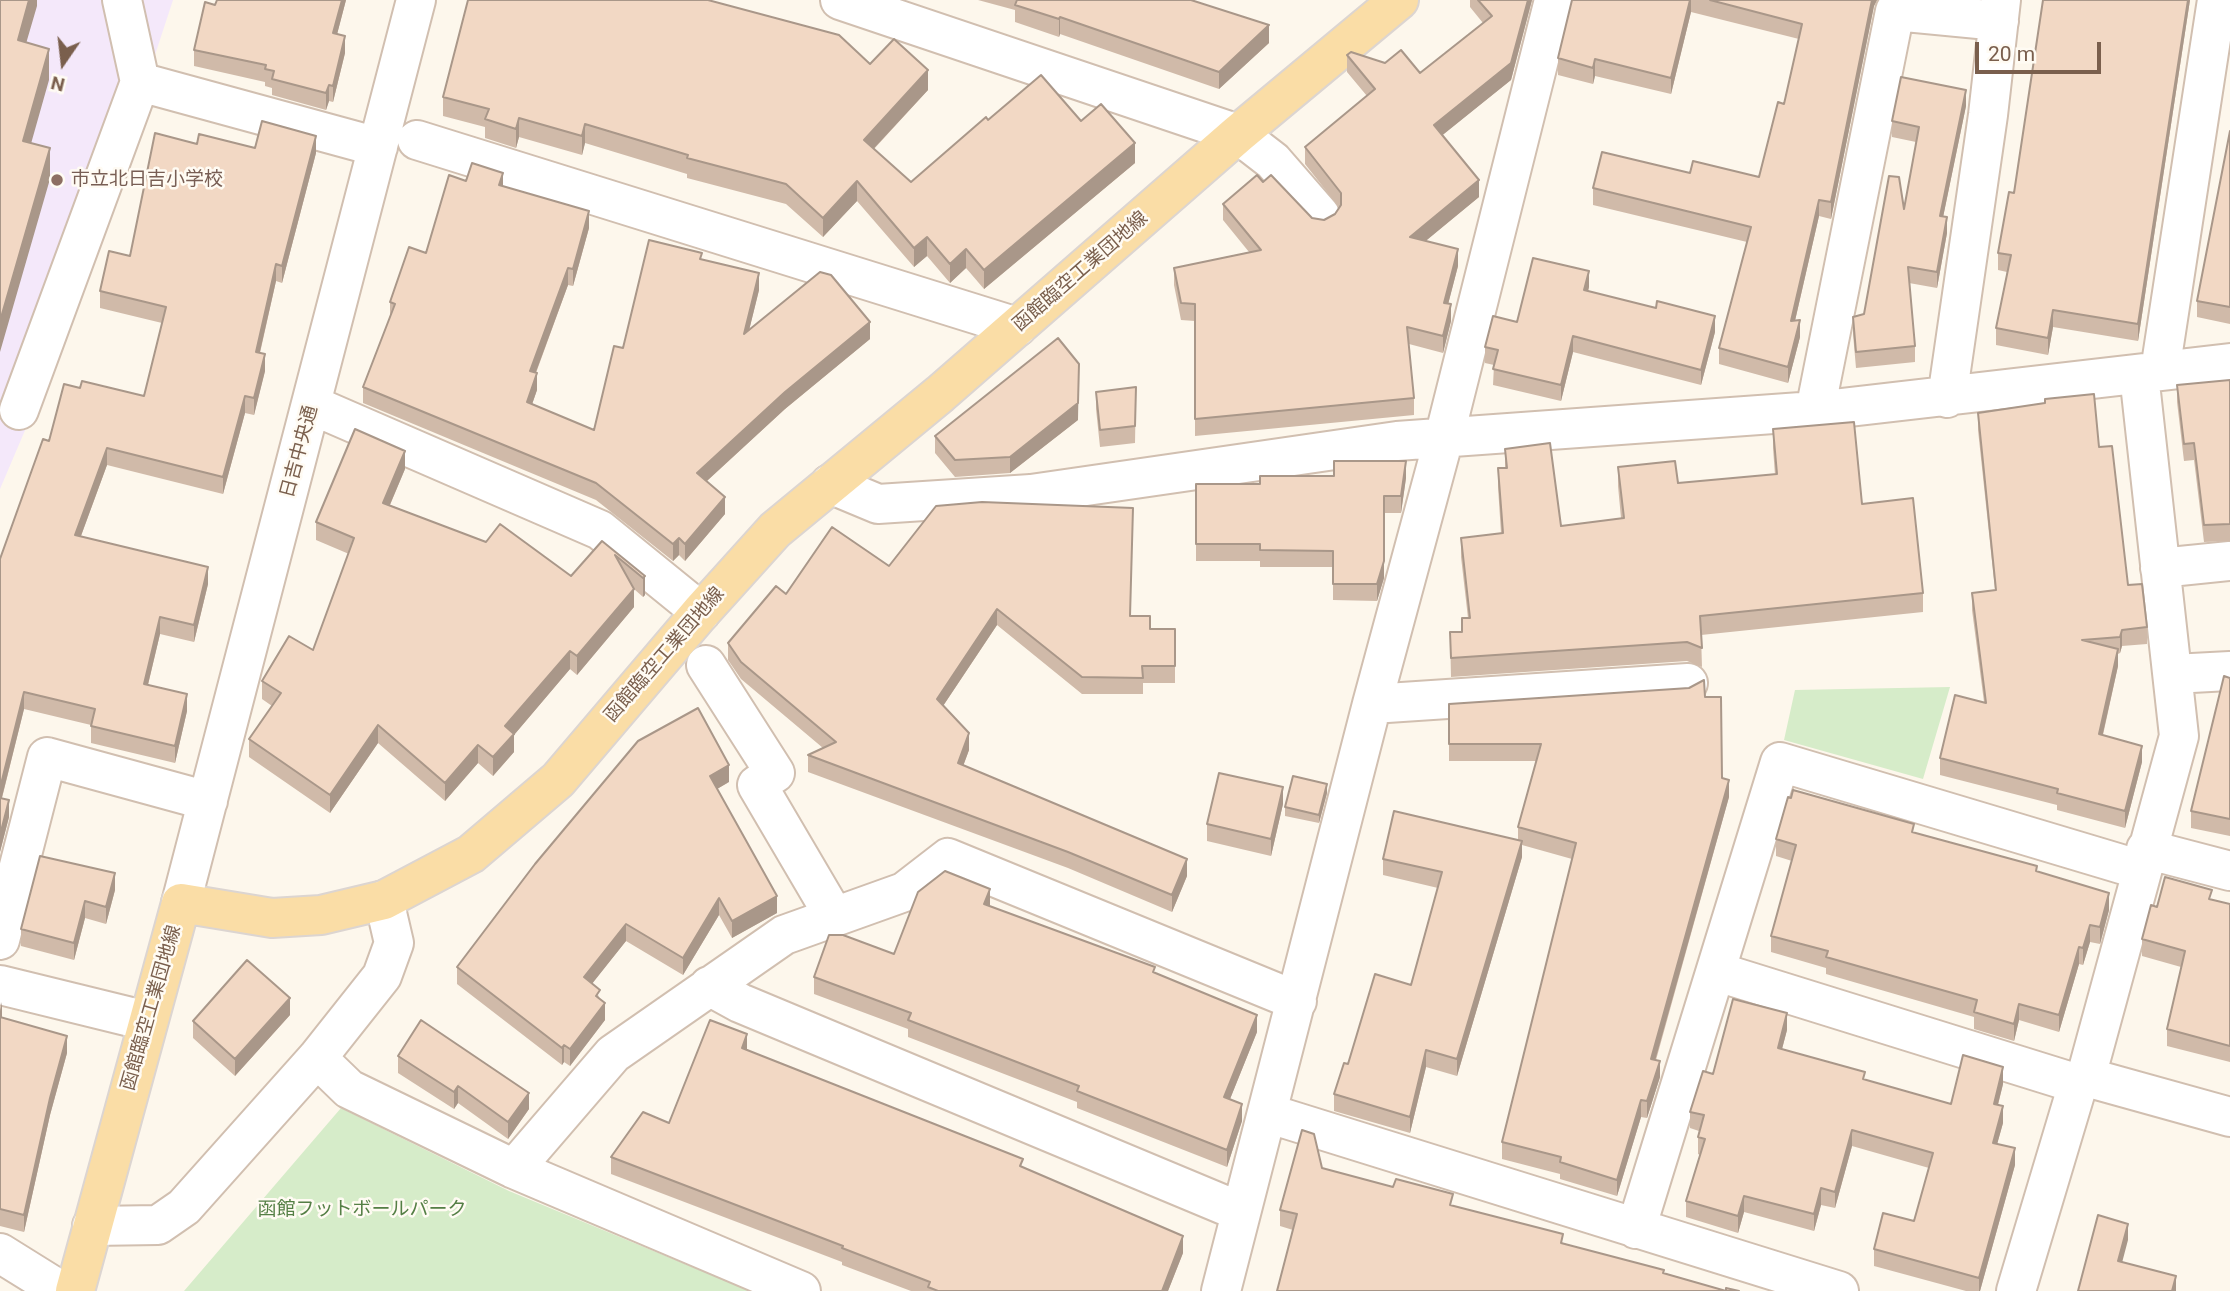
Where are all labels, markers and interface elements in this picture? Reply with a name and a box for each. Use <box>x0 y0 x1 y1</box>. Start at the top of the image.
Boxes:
north arrow <box>28 28 98 98</box>
scale bar <box>1978 28 2104 72</box>
text: 20 m <box>1988 42 2035 66</box>
text: N <box>49 71 67 97</box>
place label: 市立北日吉小学校 <box>71 169 223 191</box>
marker: 市立北日吉小学校 <box>49 172 65 188</box>
street label: 函館臨空工業団地線 <box>1009 207 1153 337</box>
street label: 日吉中央通 <box>277 403 323 501</box>
street label: 函館臨空工業団地線 <box>600 583 730 727</box>
street label: 函館臨空工業団地線 <box>117 923 187 1093</box>
park label: 函館フットボールパーク <box>258 1199 466 1221</box>

